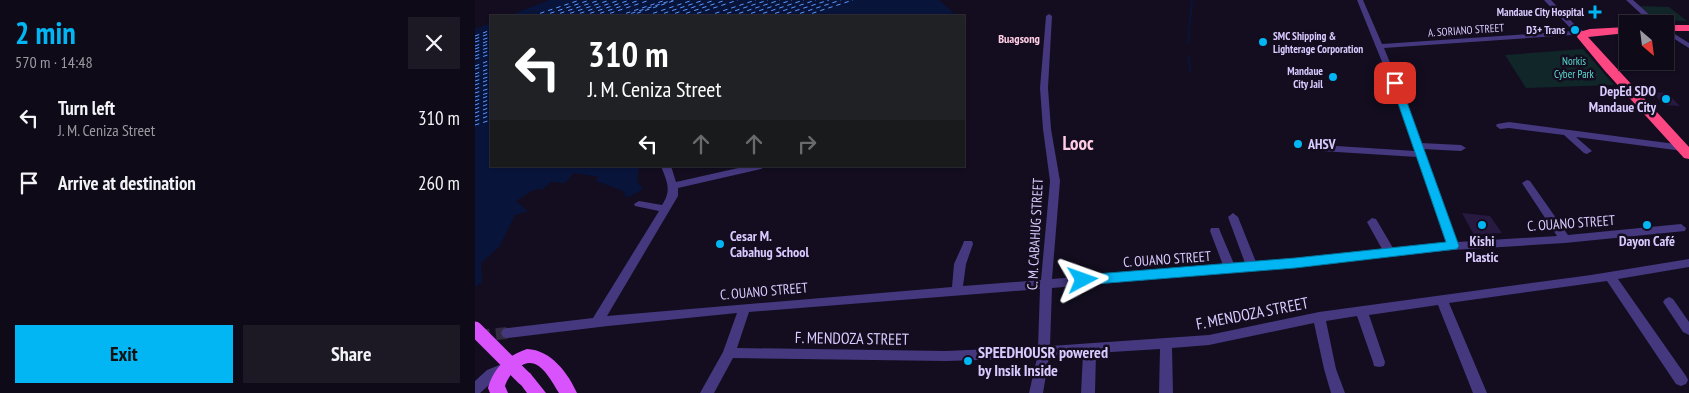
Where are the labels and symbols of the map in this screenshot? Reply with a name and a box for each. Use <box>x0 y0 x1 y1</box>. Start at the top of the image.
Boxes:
place label: Mandaue City Hospital <box>1497 5 1584 19</box>
marker: Mandaue City Hospital <box>1588 5 1602 19</box>
north arrow <box>1619 15 1674 70</box>
street label: A. SORIANO STREET <box>1427 20 1505 40</box>
place label: D3+ Trans <box>1526 23 1565 37</box>
marker: D3+ Trans <box>1569 24 1581 36</box>
place label: SMC Shipping & Lighterage Corporation <box>1273 29 1363 56</box>
district label: Buagsong <box>998 31 1040 46</box>
marker: SMC Shipping & Lighterage Corporation <box>1257 36 1269 48</box>
park label: Norkis Cyber Park <box>1554 54 1595 81</box>
pin <box>1374 62 1416 104</box>
place label: Mandaue City Jail <box>1287 64 1323 91</box>
marker: Mandaue City Jail <box>1327 71 1339 83</box>
place label: DepEd SDO Mandaue City <box>1589 82 1656 116</box>
marker: DepEd SDO Mandaue City <box>1660 93 1672 105</box>
district label: Looc <box>1062 131 1094 155</box>
place label: AHSV <box>1307 135 1337 153</box>
marker: AHSV <box>1292 138 1304 150</box>
street label: C. M. CABAHUG STREET <box>1023 177 1047 290</box>
street label: C. OUANO STREET <box>1526 211 1616 235</box>
marker: Kishi Plastic <box>1476 219 1488 231</box>
marker: Dayon Café <box>1641 219 1653 231</box>
place label: Cesar M. Cabahug School <box>730 227 809 261</box>
place label: Kishi Plastic <box>1466 232 1499 266</box>
place label: Dayon Café <box>1619 232 1675 250</box>
marker: Cesar M. Cabahug School <box>714 238 726 250</box>
street label: C. OUANO STREET <box>1122 247 1212 271</box>
position arrow <box>1056 253 1108 305</box>
street label: C. OUANO STREET <box>719 278 809 304</box>
street label: F. MENDOZA STREET <box>1194 292 1310 334</box>
street label: F. MENDOZA STREET <box>795 327 909 349</box>
place label: SPEEDHOUSR powered by Insik Inside <box>978 342 1108 380</box>
marker: SPEEDHOUSR powered by Insik Inside <box>962 355 974 367</box>

